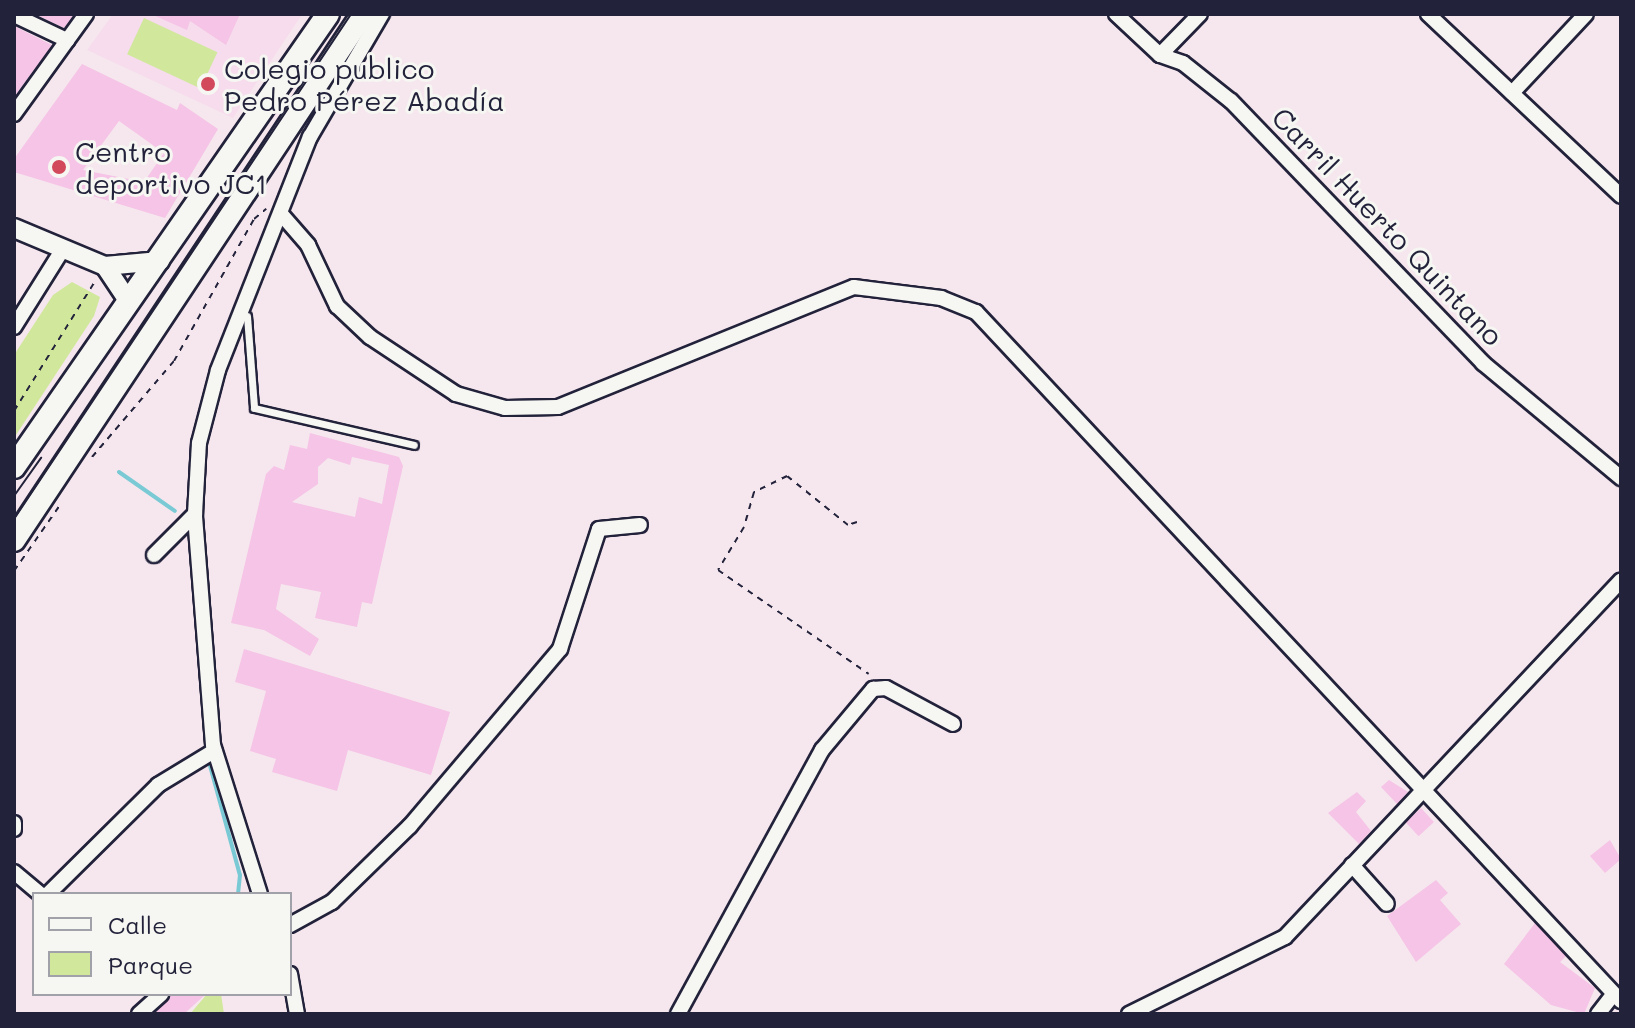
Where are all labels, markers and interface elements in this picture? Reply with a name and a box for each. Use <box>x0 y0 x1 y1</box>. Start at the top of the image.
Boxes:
place label: Colegio publico Pedro Pérez Abadía <box>224 51 505 117</box>
marker: Colegio publico Pedro Pérez Abadía <box>199 75 217 93</box>
street label: Carril Huerto Quintano <box>1266 100 1510 352</box>
place label: Centro deportivo JC1 <box>75 134 267 200</box>
marker: Centro deportivo JC1 <box>50 158 68 176</box>
legend <box>32 892 292 996</box>
text: Calle <box>108 909 167 940</box>
text: Parque <box>108 949 193 980</box>

